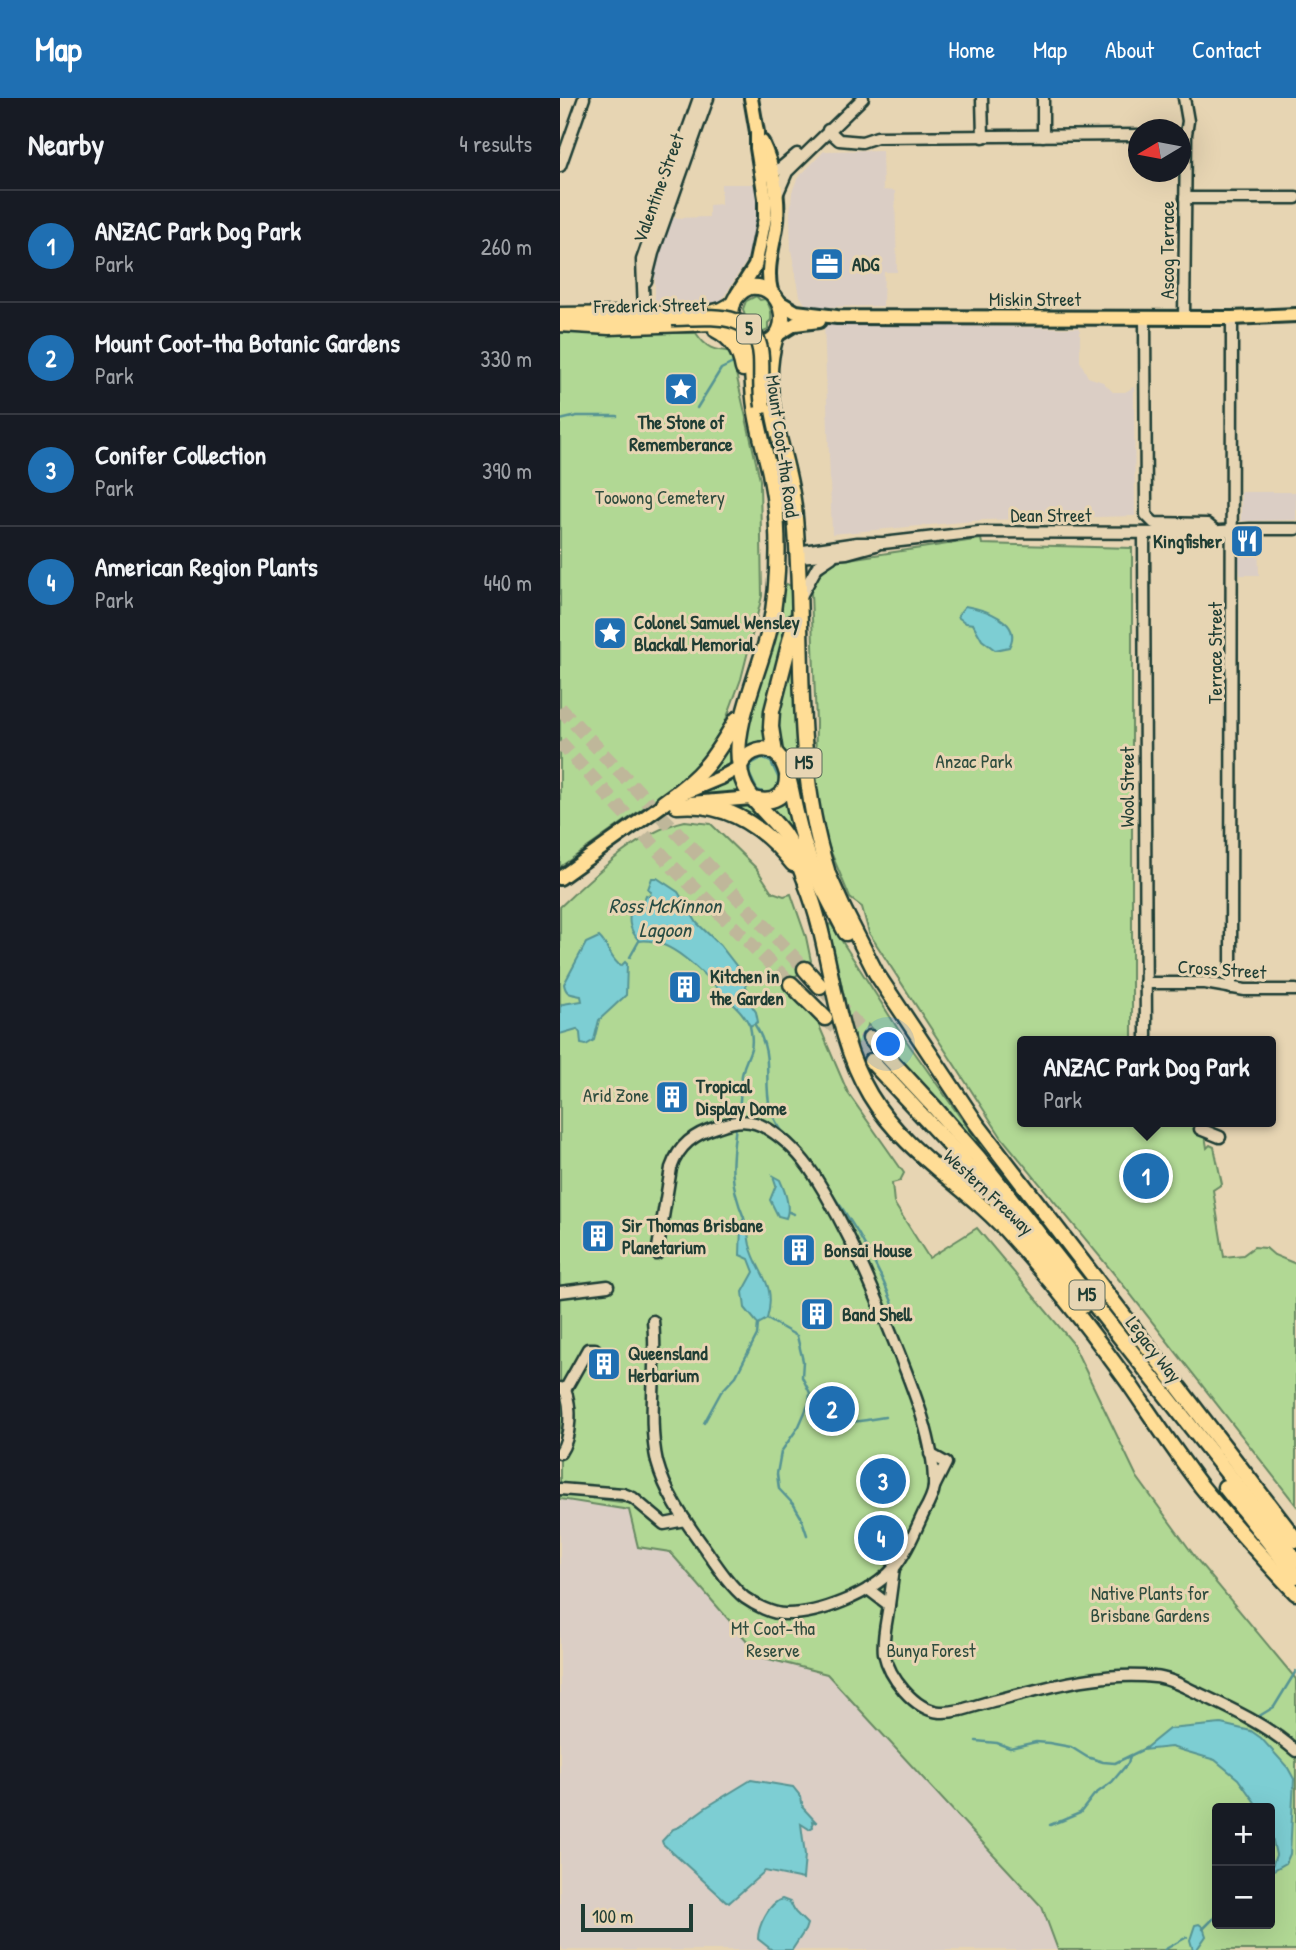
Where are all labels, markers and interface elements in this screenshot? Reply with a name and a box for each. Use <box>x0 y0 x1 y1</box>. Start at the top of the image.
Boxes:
text: Map <box>35 27 82 71</box>
text: Home <box>948 33 995 65</box>
text: Map <box>1033 33 1067 65</box>
text: About <box>1105 33 1154 65</box>
text: Contact <box>1192 33 1261 65</box>
north arrow <box>1128 119 1191 182</box>
text: Nearby <box>28 124 104 164</box>
text: 4 results <box>459 128 532 159</box>
street label: Valentine Street <box>626 129 690 246</box>
street label: Ascog Terrace <box>1154 201 1180 299</box>
text: ANZAC Park Dog Park <box>95 213 301 248</box>
text: 1 <box>47 231 55 262</box>
text: 260 m <box>481 231 532 262</box>
office icon: ADG <box>808 245 846 283</box>
text: Park <box>95 248 133 279</box>
place label: ADG <box>852 251 880 277</box>
street label: Miskin Street <box>989 286 1082 312</box>
street label: Frederick Street <box>593 291 707 319</box>
road number: 5 <box>737 314 761 344</box>
text: Mount Coot-tha Botanic Gardens <box>95 325 400 360</box>
text: 2 <box>46 343 56 374</box>
text: 330 m <box>480 343 532 374</box>
text: Park <box>95 360 133 391</box>
place icon: The Stone of Rememberance <box>662 370 700 408</box>
street label: Mount Coot-tha Road <box>760 373 806 519</box>
place label: The Stone of Rememberance <box>629 409 733 457</box>
text: Conifer Collection <box>95 437 266 472</box>
text: 3 <box>46 455 56 486</box>
text: 390 m <box>482 455 532 486</box>
text: Park <box>95 472 133 503</box>
park label: Toowong Cemetery <box>595 484 725 510</box>
street label: Dean Street <box>1010 502 1092 528</box>
restaurant icon: Kingfisher <box>1228 522 1266 560</box>
place label: Kingfisher <box>1153 528 1223 555</box>
text: American Region Plants <box>95 549 318 584</box>
text: 4 <box>47 567 55 598</box>
text: 440 m <box>484 567 532 598</box>
text: Park <box>95 584 133 615</box>
street label: Terrace Street <box>1202 602 1228 704</box>
place label: Colonel Samuel Wensley Blackall Memorial <box>634 609 800 657</box>
place icon: Colonel Samuel Wensley Blackall Memorial <box>591 614 629 652</box>
street label: Wool Street <box>1114 746 1140 827</box>
road number: M5 <box>786 748 822 778</box>
park label: Anzac Park <box>936 748 1013 774</box>
water label: Ross McKinnon Lagoon <box>609 891 723 944</box>
street label: Cross Street <box>1177 953 1268 985</box>
place label: Kitchen in the Garden <box>709 963 784 1011</box>
building icon: Kitchen in the Garden <box>666 968 704 1006</box>
your location <box>871 1027 905 1061</box>
popup <box>1017 1036 1276 1127</box>
text: ANZAC Park Dog Park <box>1044 1049 1249 1084</box>
place label: Tropical Display Dome <box>695 1073 787 1122</box>
building icon: Tropical Display Dome <box>653 1078 691 1116</box>
park label: Arid Zone <box>583 1082 649 1108</box>
text: Park <box>1044 1084 1082 1115</box>
street label: Western Freeway <box>938 1143 1040 1241</box>
pin: 1 <box>1123 1150 1169 1202</box>
place label: Sir Thomas Brisbane Planetarium <box>622 1212 764 1260</box>
building icon: Sir Thomas Brisbane Planetarium <box>579 1217 617 1255</box>
building icon: Bonsai House <box>780 1231 818 1269</box>
place label: Bonsai House <box>824 1237 913 1263</box>
road number: M5 <box>1070 1280 1104 1310</box>
building icon: Band Shell <box>798 1295 836 1333</box>
place label: Band Shell <box>842 1301 913 1327</box>
street label: Legacy Way <box>1120 1310 1188 1388</box>
place label: Queensland Herbarium <box>628 1340 708 1388</box>
building icon: Queensland Herbarium <box>585 1345 623 1383</box>
pin: 2 <box>809 1383 855 1435</box>
pin: 3 <box>860 1455 906 1507</box>
pin: 4 <box>858 1512 904 1564</box>
park label: Native Plants for Brisbane Gardens <box>1090 1580 1210 1628</box>
park label: Mt Coot-tha Reserve <box>731 1615 816 1663</box>
park label: Bunya Forest <box>886 1637 976 1663</box>
map controls <box>1212 1803 1275 1929</box>
button: + <box>1212 1803 1275 1866</box>
button: − <box>1212 1866 1275 1929</box>
scale bar <box>581 1901 693 1933</box>
text: 100 m <box>592 1903 633 1929</box>

